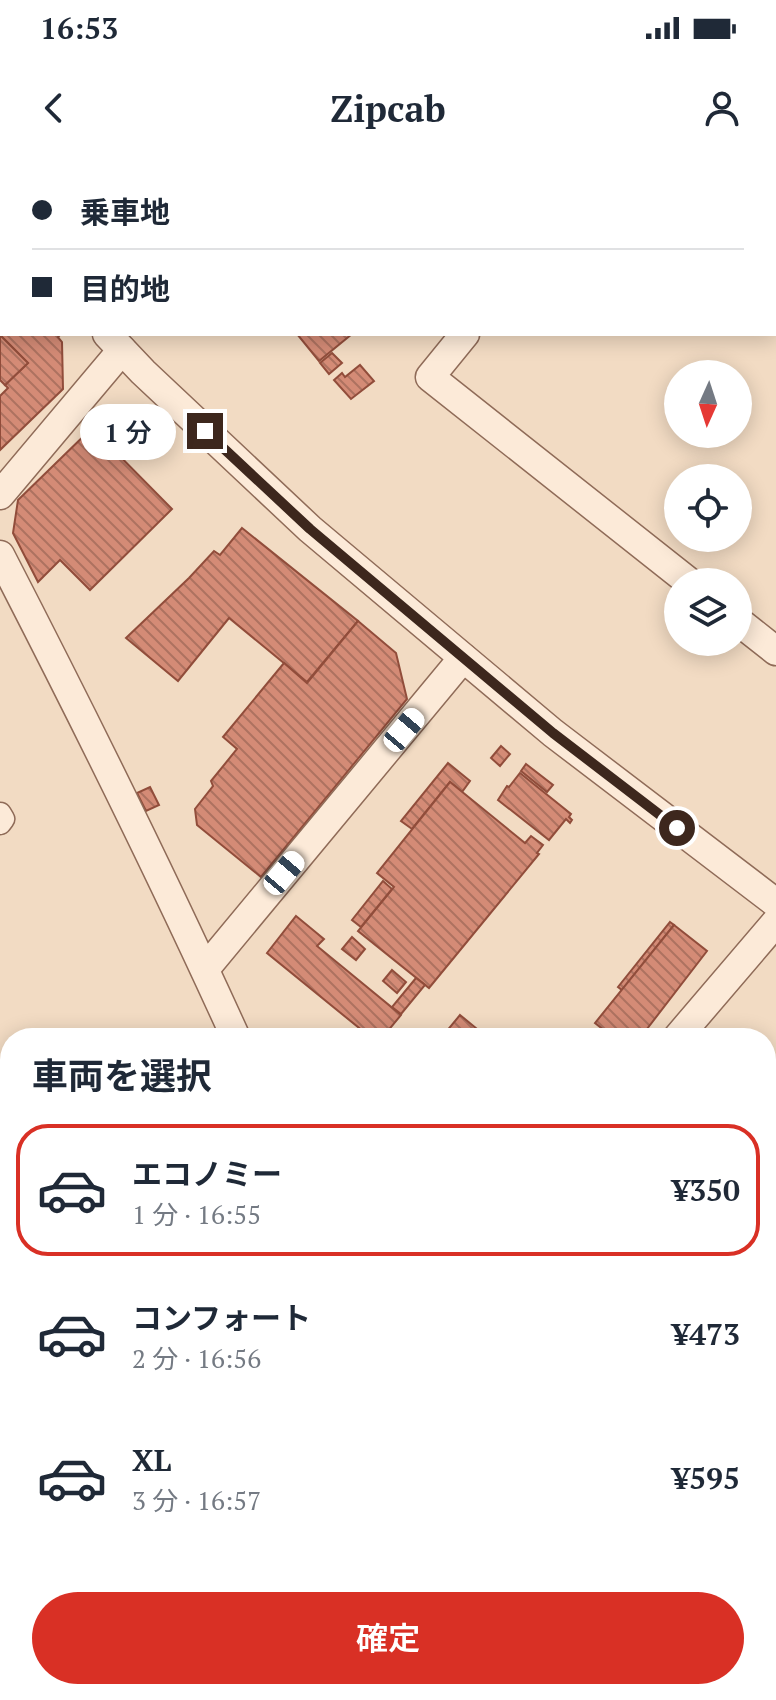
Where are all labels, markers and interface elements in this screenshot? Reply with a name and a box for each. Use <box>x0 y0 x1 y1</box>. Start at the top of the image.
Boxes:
text: 16:53 <box>40 8 118 48</box>
text: Zipcab <box>330 85 446 132</box>
icon: back <box>32 86 76 130</box>
icon: person <box>700 86 744 130</box>
text: 乗車地 <box>80 192 170 232</box>
text: 目的地 <box>80 269 170 309</box>
north arrow <box>664 360 752 448</box>
map controls <box>664 360 752 656</box>
callout: 1 分 <box>81 403 177 459</box>
route end <box>187 413 223 449</box>
text: 1 分 <box>104 415 152 449</box>
button: locate <box>664 464 752 552</box>
button: layers <box>664 568 752 656</box>
car <box>379 704 429 756</box>
route start <box>659 810 695 846</box>
car <box>259 847 309 899</box>
text: 車両を選択 <box>32 1052 212 1099</box>
icon: car <box>36 1154 108 1226</box>
text: エコノミー <box>132 1154 282 1194</box>
text: ¥350 <box>672 1170 740 1210</box>
text: 1 分 · 16:55 <box>132 1197 261 1231</box>
icon: car <box>36 1298 108 1370</box>
text: コンフォート <box>132 1298 311 1338</box>
text: ¥473 <box>672 1314 740 1354</box>
text: 2 分 · 16:56 <box>132 1341 261 1375</box>
text: XL <box>132 1440 171 1480</box>
icon: car <box>36 1442 108 1514</box>
text: ¥595 <box>672 1458 740 1498</box>
text: 3 分 · 16:57 <box>132 1483 261 1517</box>
button: 確定 <box>32 1592 744 1684</box>

